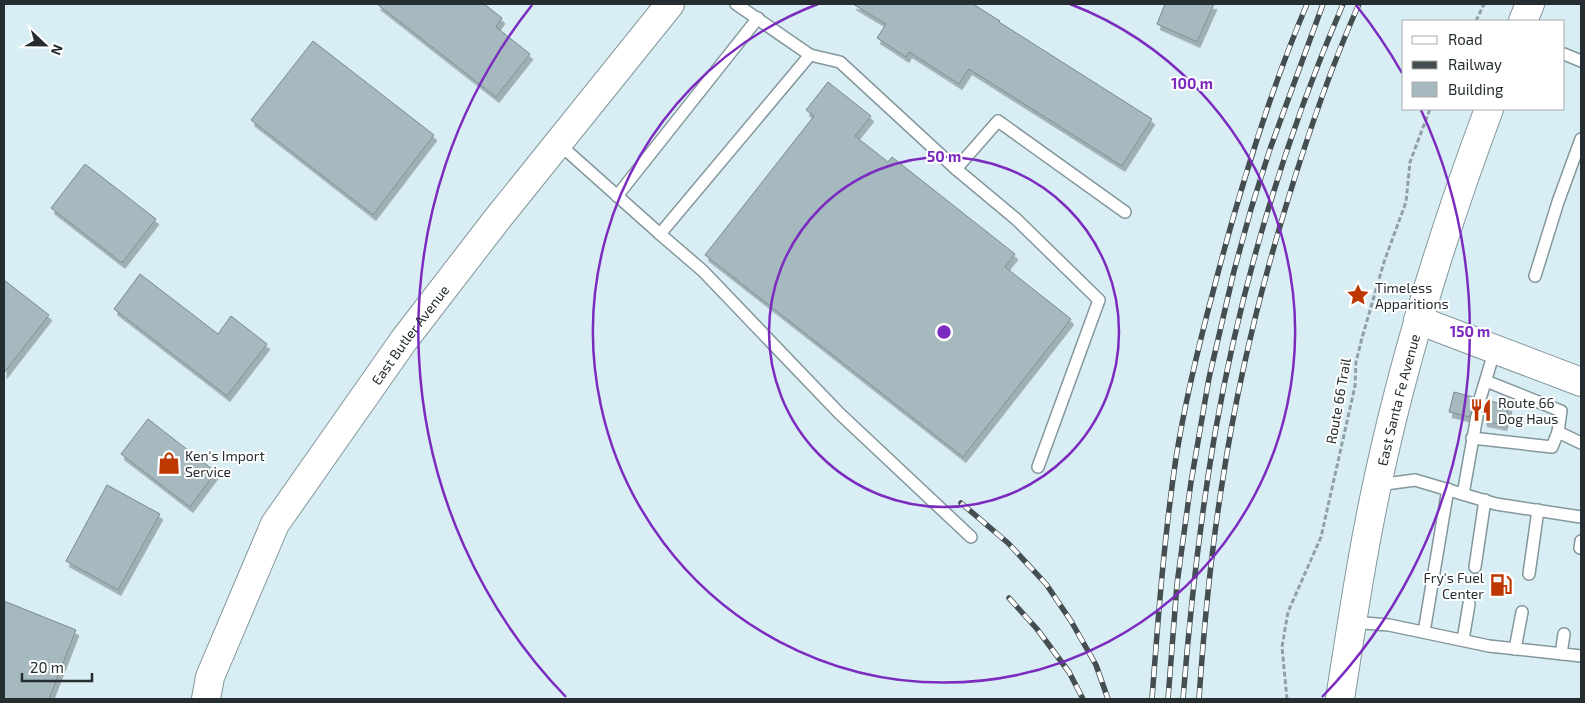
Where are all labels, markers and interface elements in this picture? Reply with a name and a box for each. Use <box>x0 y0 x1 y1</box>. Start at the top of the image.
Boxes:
north arrow <box>20 20 70 70</box>
legend <box>1402 20 1565 110</box>
text: Road <box>1448 30 1483 48</box>
text: N <box>48 42 67 58</box>
text: Railway <box>1448 55 1502 73</box>
text: 100 m <box>1171 74 1213 92</box>
text: Building <box>1448 80 1504 98</box>
text: 50 m <box>927 147 961 165</box>
place label: Timeless Apparitions <box>1375 279 1449 312</box>
street label: East Butler Avenue <box>367 281 452 388</box>
place icon: Timeless Apparitions <box>1345 282 1371 308</box>
text: 150 m <box>1450 322 1490 340</box>
centre of rings <box>935 323 953 341</box>
street label: East Santa Fe Avenue <box>1373 332 1423 467</box>
street label: Route 66 Trail <box>1322 356 1354 445</box>
place label: Route 66 Dog Haus <box>1498 394 1558 427</box>
restaurant icon: Route 66 Dog Haus <box>1468 397 1494 423</box>
place label: Ken's Import Service <box>185 447 265 480</box>
shop icon: Ken's Import Service <box>156 450 182 476</box>
place label: Fry's Fuel Center <box>1424 569 1485 602</box>
fuel station icon: Fry's Fuel Center <box>1488 572 1514 598</box>
scale bar <box>22 650 92 682</box>
text: 20 m <box>30 658 64 676</box>

